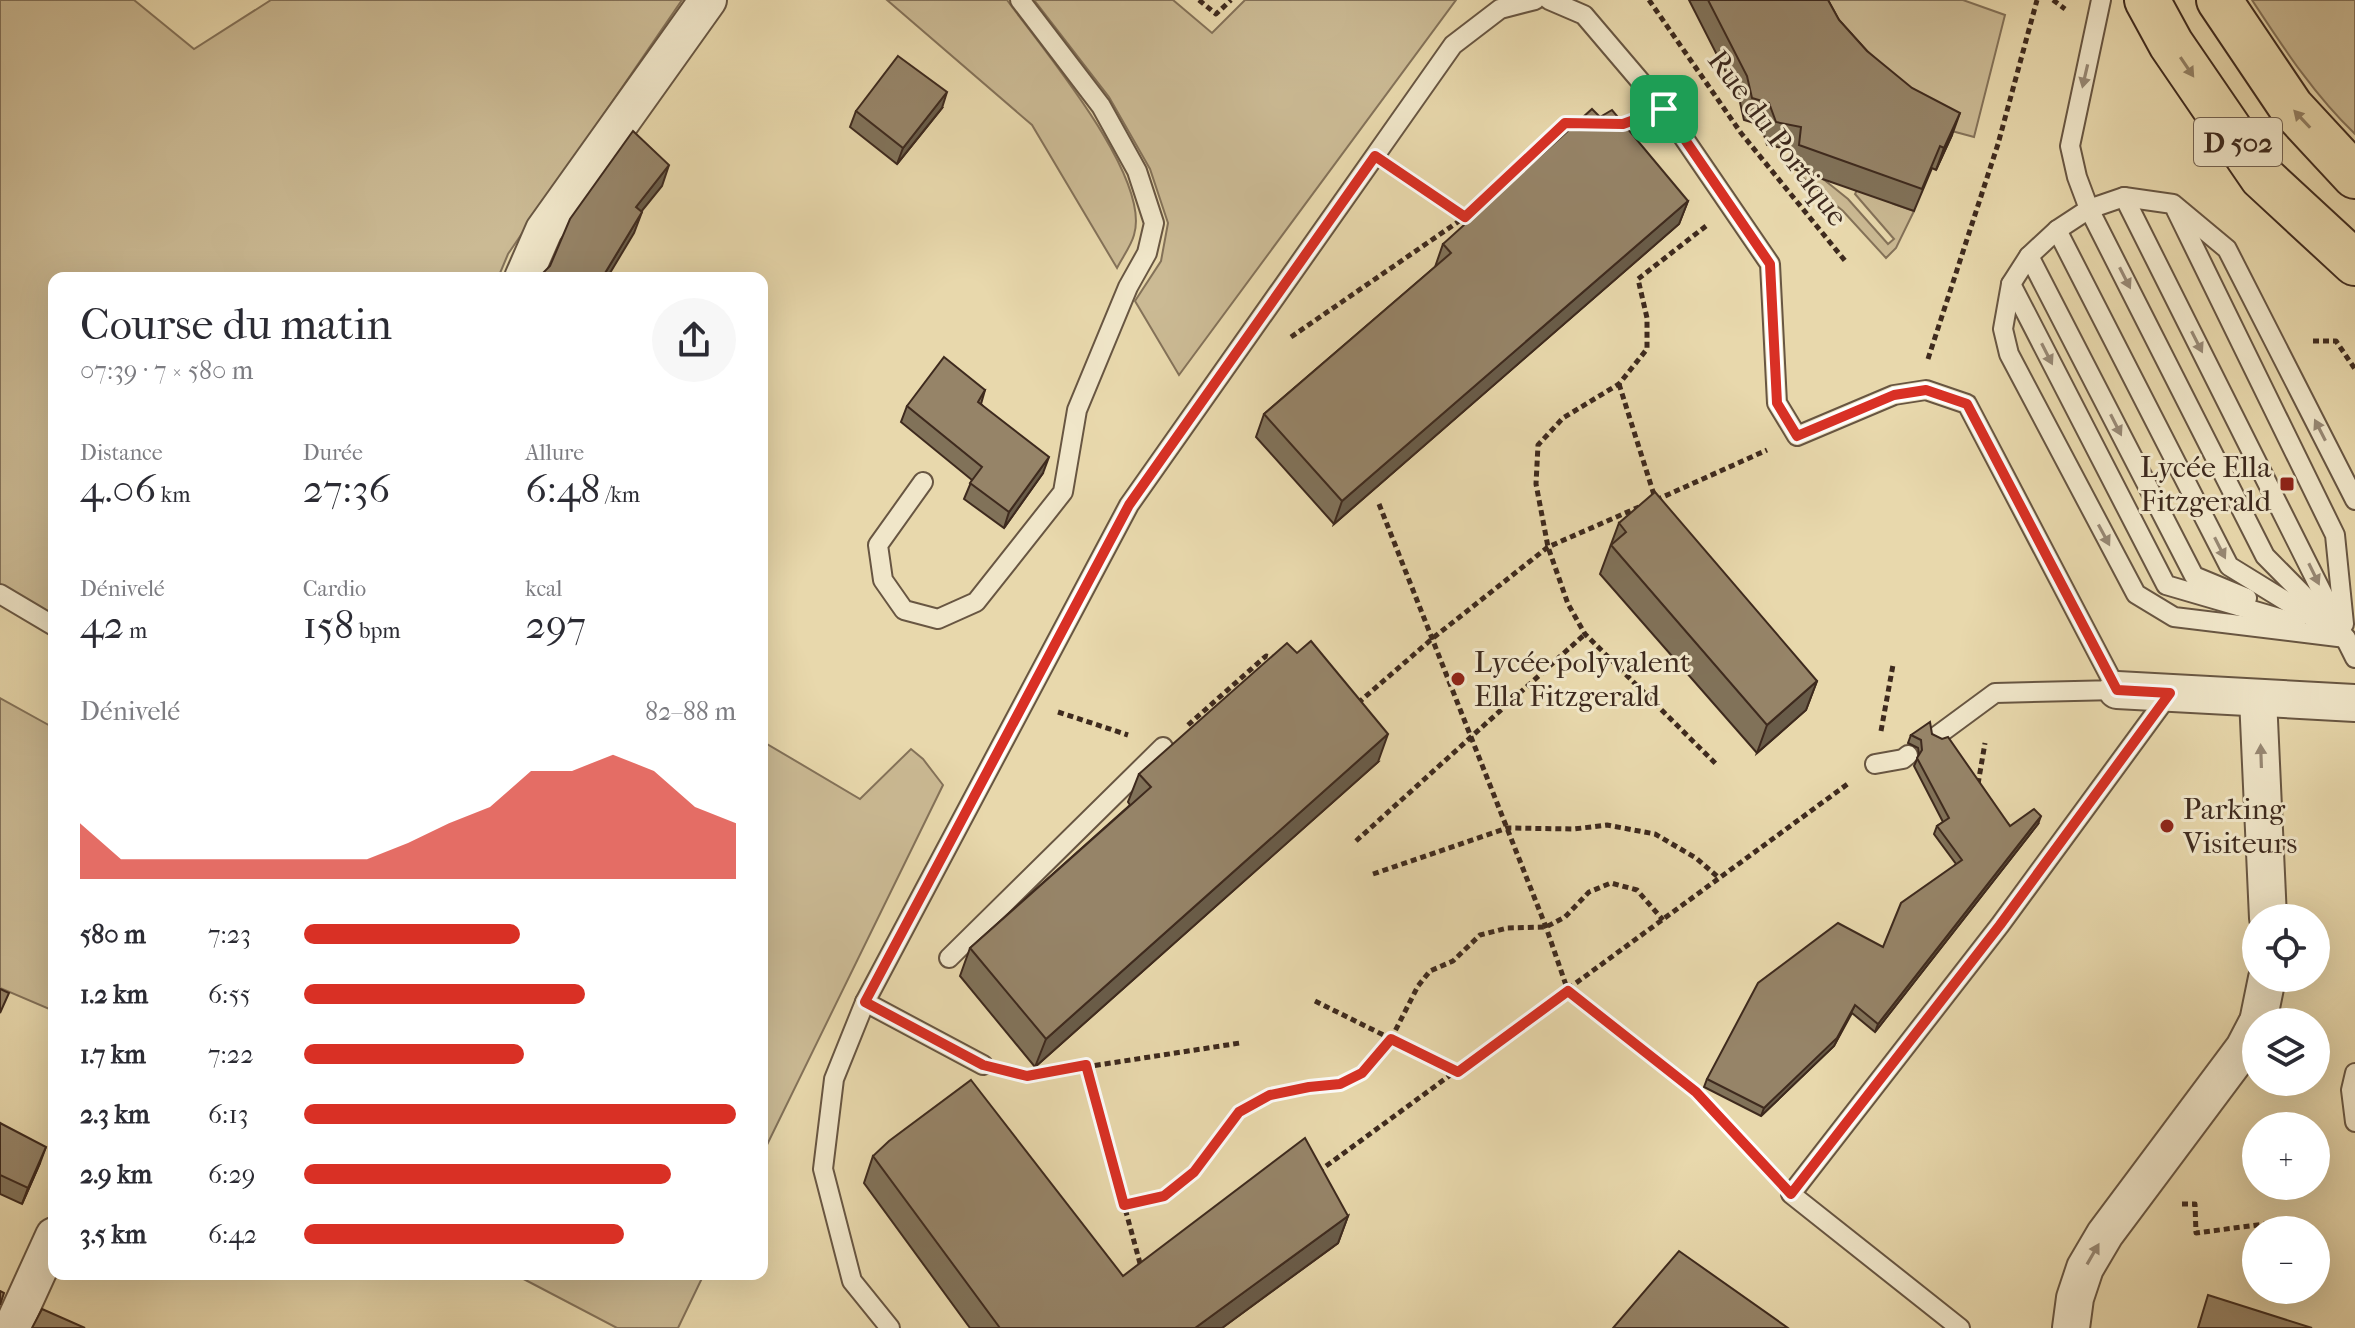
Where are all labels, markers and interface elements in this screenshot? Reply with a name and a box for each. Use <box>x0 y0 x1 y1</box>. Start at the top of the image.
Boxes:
street label: Rue du Portique <box>1700 44 1855 233</box>
one-way arrow <box>2179 57 2194 78</box>
one-way arrow <box>2078 64 2091 89</box>
pin <box>1630 75 1698 143</box>
icon: arrive <box>1642 87 1686 131</box>
one-way arrow <box>2293 109 2311 128</box>
road number: D 502 <box>2194 118 2282 166</box>
one-way arrow <box>2118 267 2131 290</box>
button: share <box>652 298 736 382</box>
text: Course du matin <box>80 299 392 350</box>
one-way arrow <box>2190 330 2204 353</box>
one-way arrow <box>2040 342 2054 365</box>
text: 07:39 · 7 × 580 m <box>80 355 253 386</box>
one-way arrow <box>2110 413 2123 436</box>
one-way arrow <box>2313 419 2326 442</box>
text: Distance <box>80 440 163 466</box>
text: Durée <box>303 440 363 466</box>
text: Allure <box>525 440 584 466</box>
place label: Lycée Ella Fitzgerald <box>2140 450 2272 519</box>
text: 4.06 <box>80 466 156 512</box>
text: 27:36 <box>303 466 390 512</box>
text: 6:48 <box>525 466 600 512</box>
marker: Lycée Ella Fitzgerald <box>2278 475 2296 493</box>
text: km <box>156 482 190 508</box>
text: /km <box>600 482 640 508</box>
one-way arrow <box>2097 524 2111 546</box>
one-way arrow <box>2213 537 2227 560</box>
one-way arrow <box>2307 563 2321 586</box>
text: Dénivelé <box>80 576 165 602</box>
text: Cardio <box>303 576 366 602</box>
text: kcal <box>525 576 562 602</box>
text: 42 <box>80 602 124 648</box>
text: 158 <box>303 602 354 648</box>
text: 297 <box>525 602 586 648</box>
text: m <box>124 618 147 644</box>
text: bpm <box>354 618 401 644</box>
place label: Lycée polyvalent Ella Fitzgerald <box>1474 645 1691 714</box>
marker: Lycée polyvalent Ella Fitzgerald <box>1449 670 1467 688</box>
text: Dénivelé <box>80 696 180 727</box>
text: 82–88 m <box>645 696 736 727</box>
one-way arrow <box>2254 743 2267 768</box>
place label: Parking Visiteurs <box>2182 792 2297 861</box>
marker: Parking Visiteurs <box>2158 817 2176 835</box>
map controls <box>2242 904 2330 1304</box>
button: locate <box>2242 904 2330 992</box>
text: 580 m <box>80 919 146 950</box>
text: 7:23 <box>208 919 251 950</box>
text: 1.2 km <box>80 979 148 1010</box>
text: 6:55 <box>208 979 251 1010</box>
button: layers <box>2242 1008 2330 1096</box>
text: 1.7 km <box>80 1039 146 1070</box>
text: 7:22 <box>208 1039 254 1070</box>
text: 2.3 km <box>80 1099 150 1130</box>
text: 6:13 <box>208 1099 248 1130</box>
button: + <box>2242 1112 2330 1200</box>
text: 2.9 km <box>80 1159 152 1190</box>
text: 6:29 <box>208 1159 255 1190</box>
button: − <box>2242 1216 2330 1304</box>
text: 3.5 km <box>80 1219 146 1250</box>
text: 6:42 <box>208 1219 257 1250</box>
one-way arrow <box>2086 1243 2100 1265</box>

